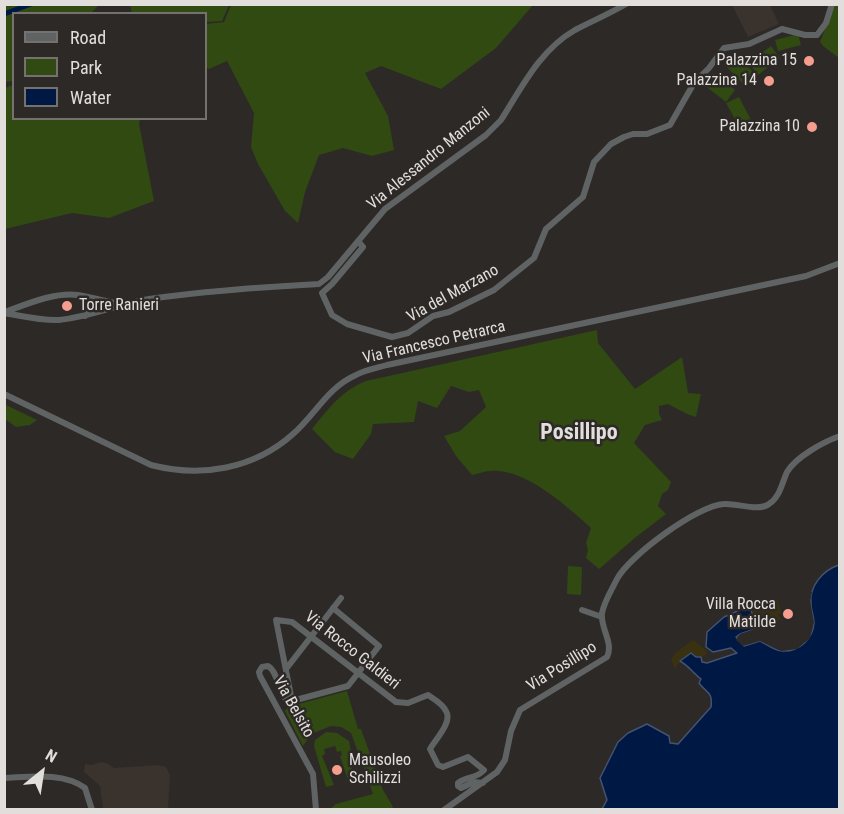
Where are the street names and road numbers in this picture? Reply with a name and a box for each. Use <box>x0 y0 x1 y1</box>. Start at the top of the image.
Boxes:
street label: Via Alessandro Manzoni <box>364 104 494 214</box>
street label: Via del Marzano <box>404 261 502 327</box>
street label: Via Francesco Petrarca <box>361 317 507 369</box>
street label: Via Rocco Galdieri <box>301 608 403 694</box>
street label: Via Posillipo <box>524 638 600 696</box>
street label: Via Belsito <box>268 673 318 741</box>

